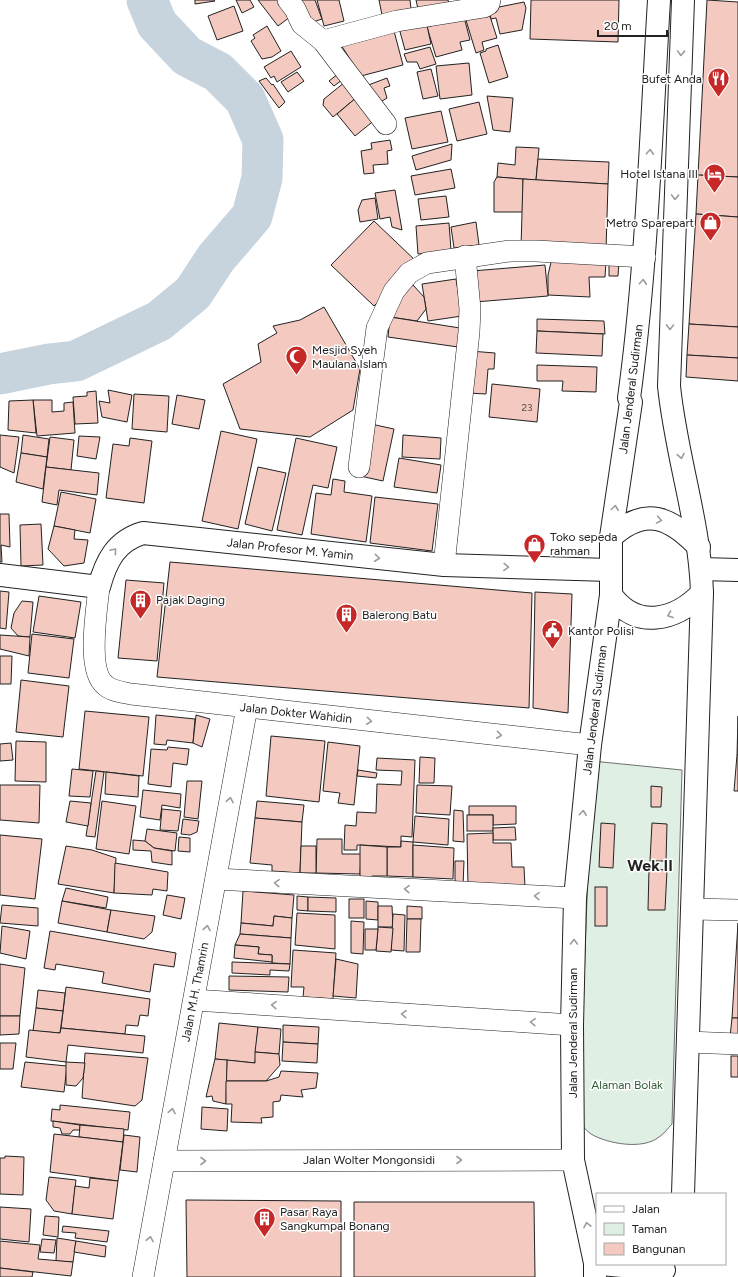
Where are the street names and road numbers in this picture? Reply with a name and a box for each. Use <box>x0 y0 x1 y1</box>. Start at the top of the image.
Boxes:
street label: Jalan Jenderal Sudirman <box>616 323 646 455</box>
street label: Jalan Profesor M. Yamin <box>226 535 354 563</box>
street label: Jalan Jenderal Sudirman <box>580 644 610 776</box>
street label: Jalan Dokter Wahidin <box>239 700 353 726</box>
street label: Jalan M.H. Thamrin <box>178 941 212 1043</box>
street label: Jalan Jenderal Sudirman <box>566 967 580 1098</box>
street label: Jalan Wolter Mongonsidi <box>303 1153 435 1167</box>

